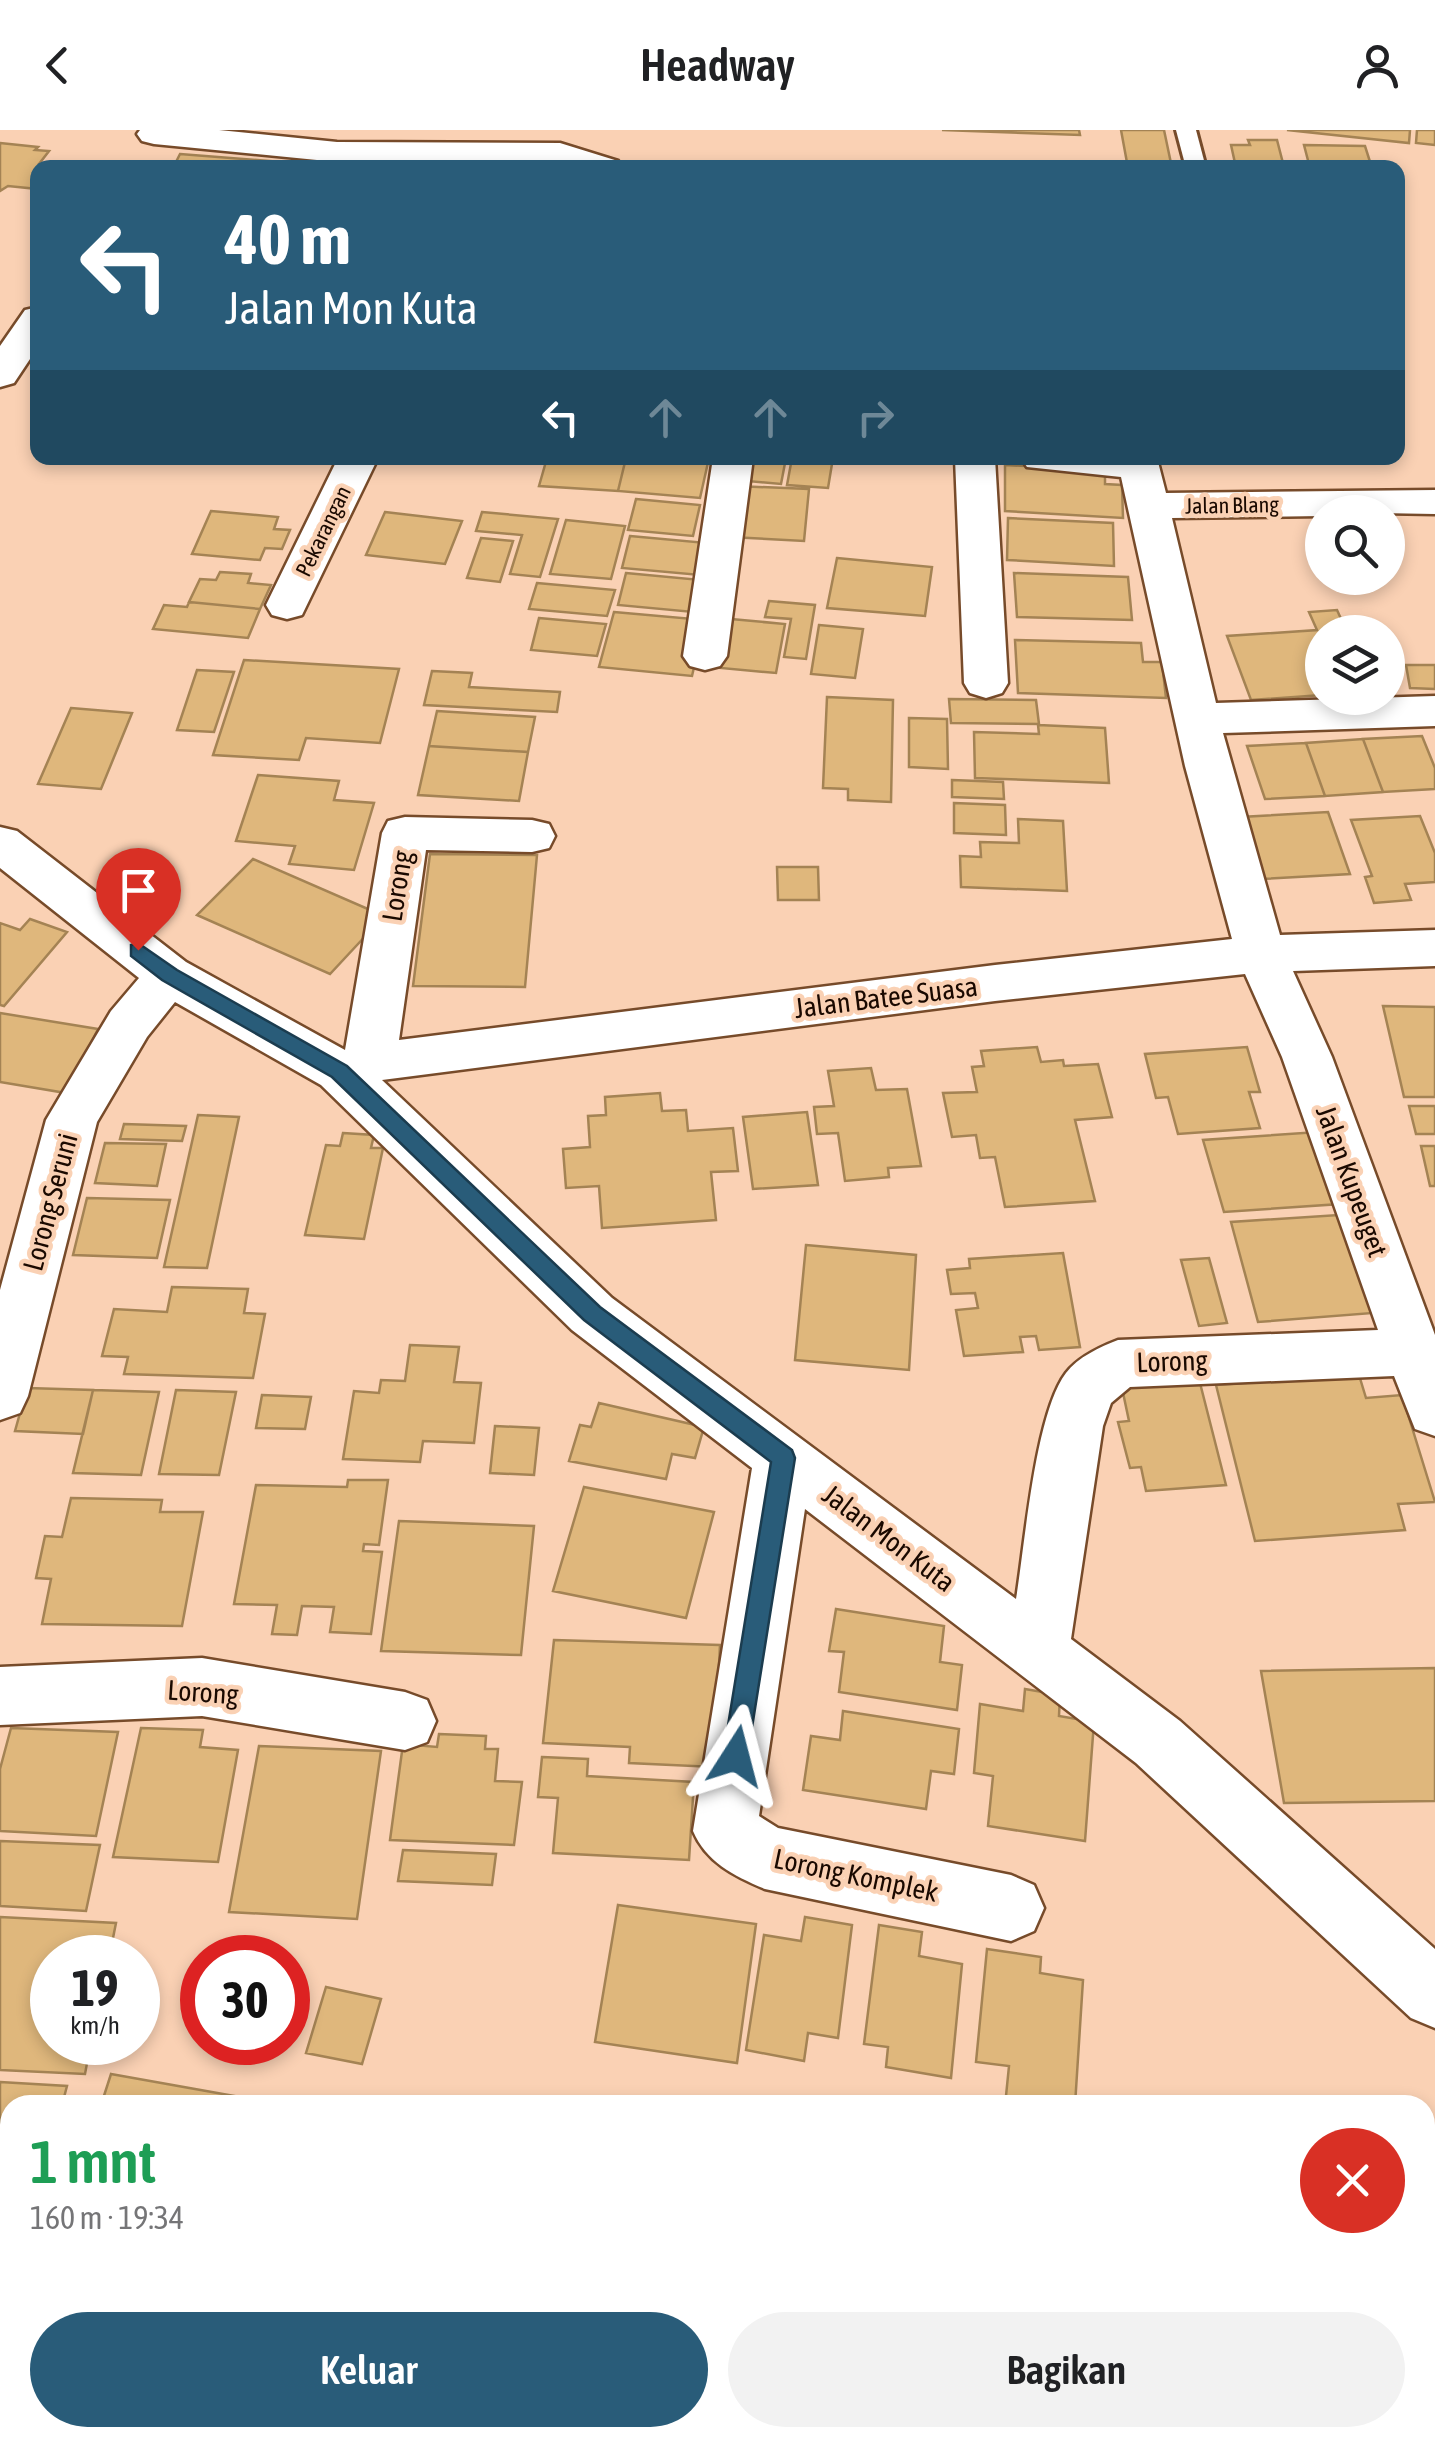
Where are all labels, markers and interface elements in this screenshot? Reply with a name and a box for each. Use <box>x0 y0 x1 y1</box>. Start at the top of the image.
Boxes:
icon: back <box>30 38 85 93</box>
icon: person <box>1350 38 1405 93</box>
text: Headway <box>640 39 795 91</box>
text: 40 m <box>225 199 351 279</box>
icon: left <box>60 200 190 330</box>
text: Jalan Mon Kuta <box>225 282 478 334</box>
icon: left <box>533 390 588 445</box>
icon: ahead <box>638 390 693 445</box>
icon: ahead <box>743 390 798 445</box>
icon: right <box>848 390 903 445</box>
street label: Pekarangan <box>290 482 356 580</box>
street label: Jalan Blang <box>1185 491 1280 519</box>
map controls <box>1305 495 1405 715</box>
button: search <box>1305 495 1405 595</box>
button: layers <box>1305 615 1405 715</box>
pin <box>96 848 181 951</box>
street label: Lorong <box>376 848 418 924</box>
icon: arrive <box>111 863 166 918</box>
street label: Jalan Batee Suasa <box>793 970 979 1024</box>
street label: Jalan Kupeuget <box>1310 1101 1394 1261</box>
street label: Lorong Seruni <box>16 1130 84 1274</box>
street label: Lorong <box>1136 1344 1208 1378</box>
street label: Jalan Mon Kuta <box>817 1478 961 1598</box>
street label: Lorong <box>166 1674 240 1710</box>
position arrow <box>684 1704 788 1808</box>
street label: Lorong Komplek <box>771 1842 941 1908</box>
speed limit sign: 30 <box>180 1935 310 2065</box>
text: 19 <box>71 1959 118 2017</box>
text: km/h <box>70 2011 120 2039</box>
text: 1 mnt <box>30 2127 156 2196</box>
button: close <box>1300 2128 1405 2233</box>
text: 160 m · 19:34 <box>30 2199 184 2236</box>
button: Keluar <box>30 2312 708 2427</box>
button: Bagikan <box>728 2312 1405 2427</box>

